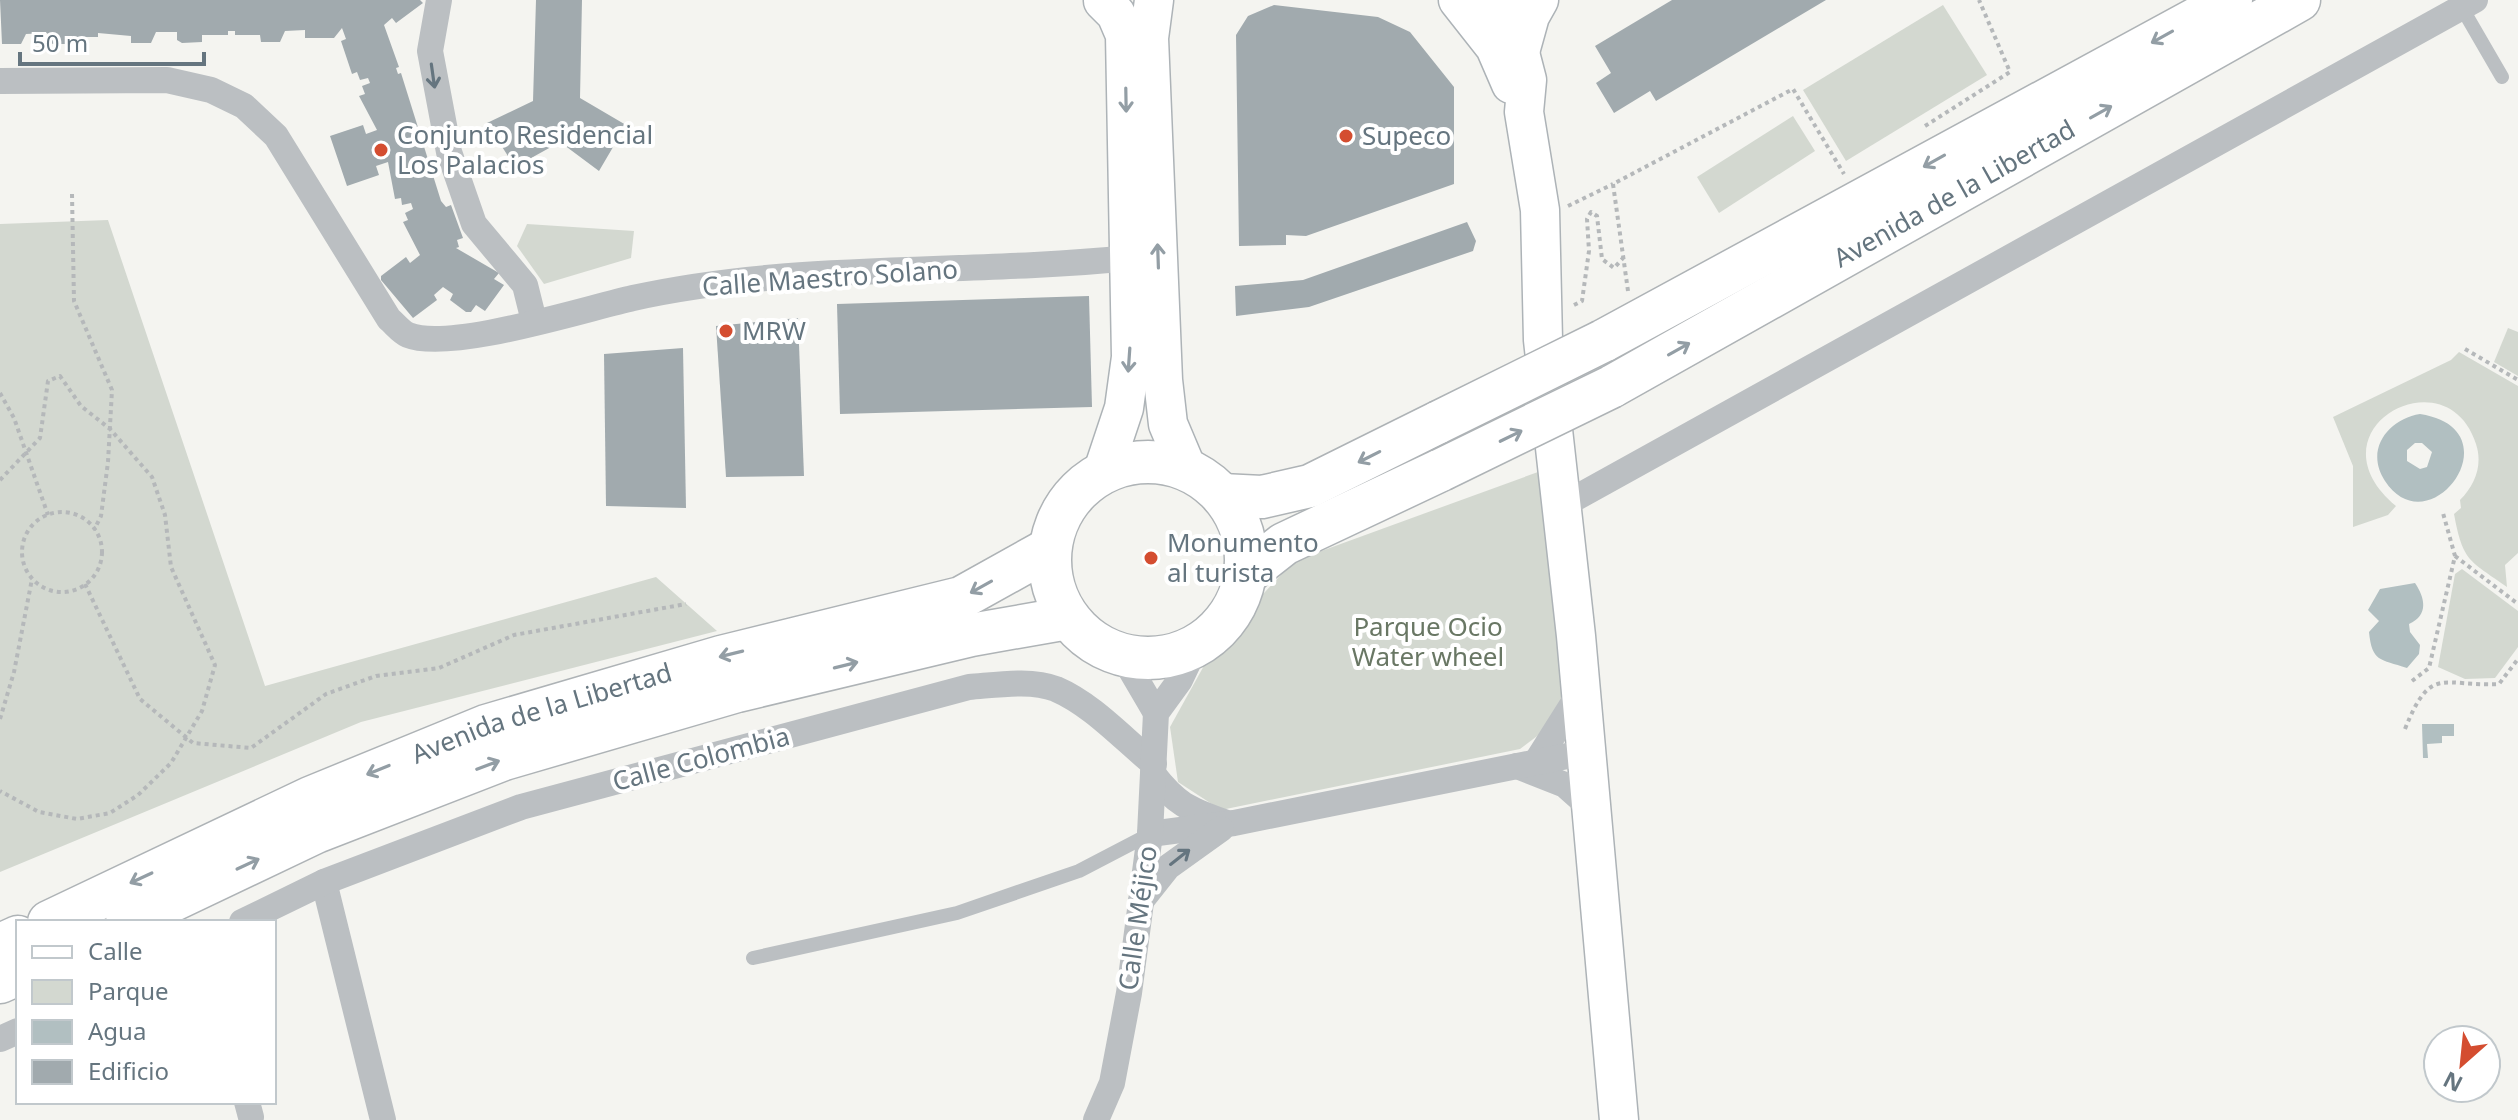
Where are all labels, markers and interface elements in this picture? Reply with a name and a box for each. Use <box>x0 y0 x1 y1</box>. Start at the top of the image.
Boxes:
scale bar <box>20 16 204 66</box>
text: 50 m <box>32 26 88 59</box>
one-way arrow <box>2151 30 2175 46</box>
one-way arrow <box>426 63 441 88</box>
one-way arrow <box>1119 86 1134 113</box>
one-way arrow <box>2088 104 2112 119</box>
street label: Avenida de la Libertad <box>1827 111 2081 275</box>
place label: Conjunto Residencial Los Palacios <box>397 116 653 182</box>
place label: Supeco <box>1362 117 1451 153</box>
marker: Supeco <box>1337 127 1355 145</box>
marker: Conjunto Residencial Los Palacios <box>372 141 390 159</box>
one-way arrow <box>1923 154 1946 170</box>
one-way arrow <box>1151 243 1166 270</box>
street label: Calle Maestro Solano <box>701 250 959 304</box>
place label: MRW <box>742 312 806 348</box>
marker: MRW <box>717 322 735 340</box>
one-way arrow <box>1666 341 1690 356</box>
one-way arrow <box>1121 346 1136 373</box>
one-way arrow <box>1499 427 1523 443</box>
one-way arrow <box>1357 450 1381 465</box>
place label: Monumento al turista <box>1167 524 1319 590</box>
marker: Monumento al turista <box>1142 549 1160 567</box>
one-way arrow <box>970 579 993 595</box>
park label: Parque Ocio Water wheel <box>1352 608 1504 674</box>
one-way arrow <box>718 648 744 663</box>
street label: Avenida de la Libertad <box>406 653 676 772</box>
one-way arrow <box>832 657 858 672</box>
street label: Calle Colombia <box>608 717 793 799</box>
one-way arrow <box>475 757 500 771</box>
one-way arrow <box>366 764 391 779</box>
street label: Calle Méjico <box>1109 843 1165 993</box>
one-way arrow <box>1169 848 1190 866</box>
one-way arrow <box>235 856 259 871</box>
one-way arrow <box>130 871 154 886</box>
legend <box>16 920 276 1104</box>
text: Calle <box>88 934 143 967</box>
text: Parque <box>88 974 169 1007</box>
text: Agua <box>88 1014 146 1047</box>
north arrow <box>2422 1024 2502 1104</box>
text: Edificio <box>88 1054 169 1087</box>
text: N <box>2438 1065 2467 1100</box>

